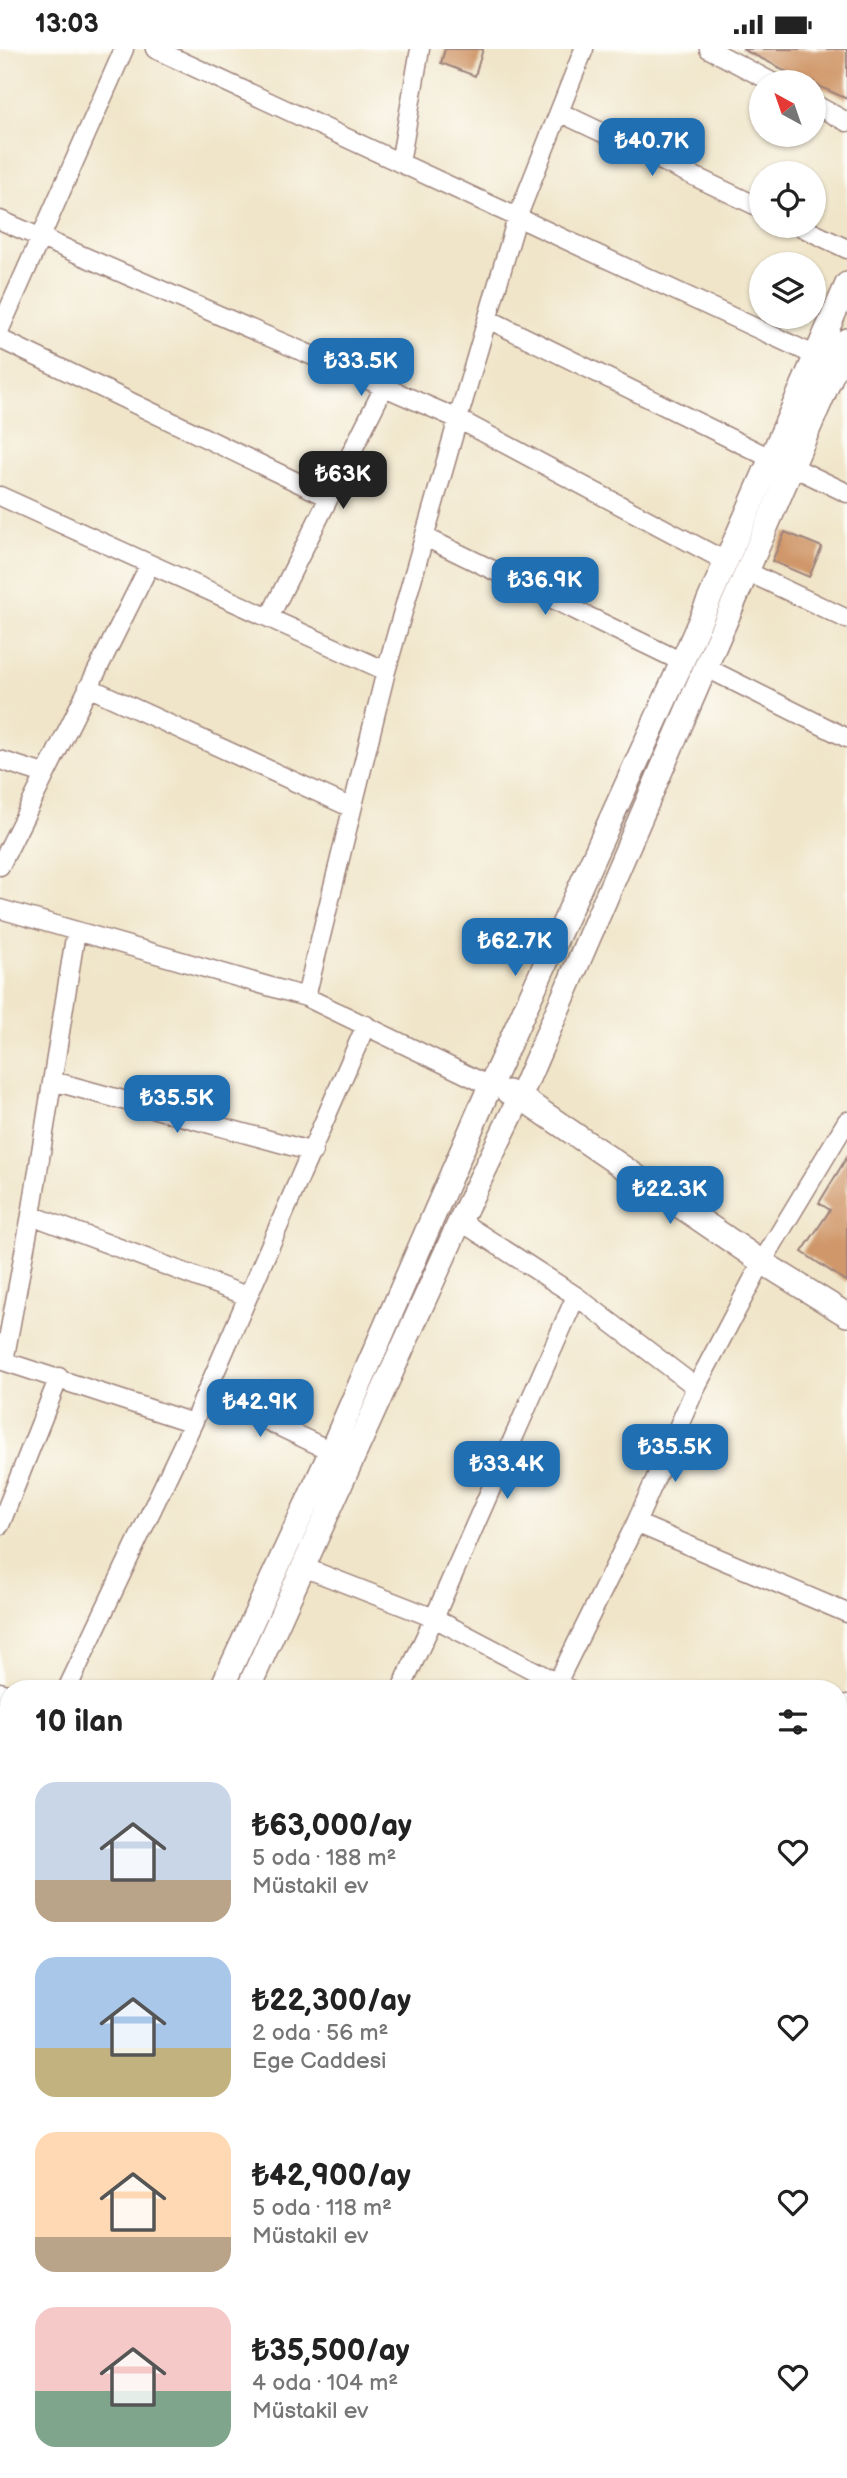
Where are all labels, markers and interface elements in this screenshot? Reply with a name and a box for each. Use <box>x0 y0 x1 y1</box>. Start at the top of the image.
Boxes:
text: 13:03 <box>35 9 99 40</box>
north arrow <box>749 70 826 147</box>
map controls <box>749 70 826 329</box>
pin: ₺40.7K <box>595 118 709 178</box>
text: ₺40.7K <box>615 127 689 155</box>
button: locate <box>749 161 826 238</box>
button: layers <box>749 252 826 329</box>
pin: ₺33.5K <box>304 339 418 398</box>
text: ₺33.5K <box>324 347 398 375</box>
pin: ₺63K <box>302 451 384 511</box>
text: ₺63K <box>315 460 371 488</box>
pin: ₺36.9K <box>488 557 602 617</box>
text: ₺36.9K <box>508 566 582 594</box>
pin: ₺62.7K <box>458 919 572 978</box>
text: ₺62.7K <box>478 927 552 955</box>
pin: ₺35.5K <box>120 1075 234 1135</box>
text: ₺35.5K <box>140 1084 214 1112</box>
pin: ₺22.3K <box>613 1167 727 1226</box>
text: ₺22.3K <box>633 1175 707 1203</box>
pin: ₺42.9K <box>203 1379 317 1439</box>
text: ₺42.9K <box>223 1388 297 1416</box>
pin: ₺35.5K <box>618 1425 732 1484</box>
text: ₺35.5K <box>638 1433 712 1461</box>
pin: ₺33.4K <box>450 1441 564 1501</box>
text: ₺33.4K <box>470 1450 544 1478</box>
icon: filters <box>774 1703 812 1741</box>
text: 10 ilan <box>35 1704 123 1740</box>
text: ₺63,000/ay <box>252 1808 412 1844</box>
icon: home <box>91 1810 175 1894</box>
icon: heart <box>774 1833 812 1871</box>
text: 5 oda · 188 m² <box>252 1844 397 1872</box>
text: Müstakil ev <box>252 1872 368 1900</box>
text: ₺22,300/ay <box>252 1983 411 2019</box>
icon: home <box>91 1985 175 2069</box>
icon: heart <box>774 2008 812 2046</box>
text: 2 oda · 56 m² <box>252 2019 388 2047</box>
text: Ege Caddesi <box>252 2047 387 2075</box>
text: ₺42,900/ay <box>252 2158 411 2194</box>
icon: home <box>91 2160 175 2244</box>
icon: heart <box>774 2183 812 2221</box>
text: 5 oda · 118 m² <box>252 2194 392 2222</box>
text: Müstakil ev <box>252 2222 368 2250</box>
text: ₺35,500/ay <box>252 2333 410 2369</box>
icon: home <box>91 2335 175 2419</box>
icon: heart <box>774 2358 812 2396</box>
text: 4 oda · 104 m² <box>252 2369 398 2397</box>
text: Müstakil ev <box>252 2397 368 2425</box>

